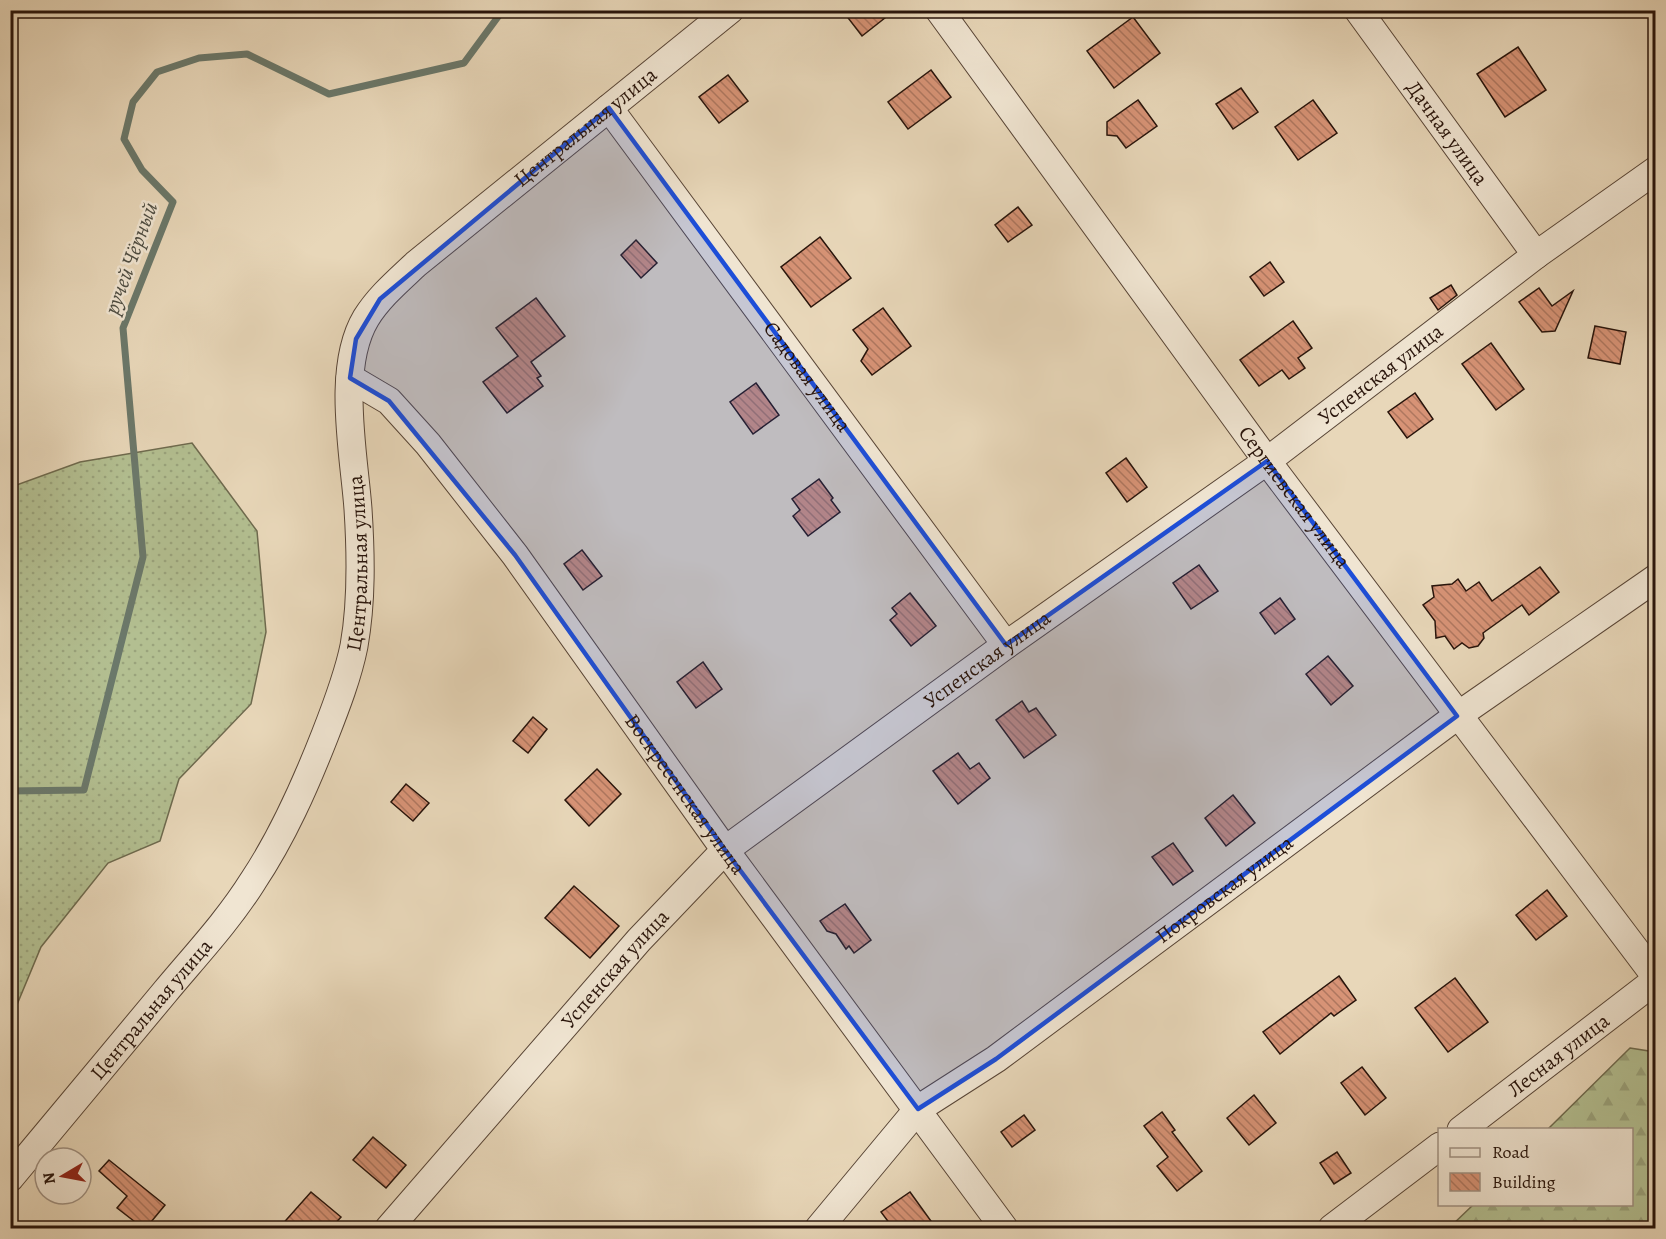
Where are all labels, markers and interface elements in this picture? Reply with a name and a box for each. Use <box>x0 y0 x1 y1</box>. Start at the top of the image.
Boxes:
street label: Центральная улица <box>508 60 663 193</box>
street label: Дачная улица <box>1400 75 1495 191</box>
water label: ручей Чёрный <box>96 198 165 320</box>
street label: Садовая улица <box>757 315 858 438</box>
street label: Успенская улица <box>1312 317 1449 431</box>
street label: Сергиевская улица <box>1232 420 1357 574</box>
street label: Центральная улица <box>339 473 374 653</box>
street label: Успенская улица <box>918 604 1057 715</box>
street label: Воскресенская улица <box>618 708 753 880</box>
street label: Покровская улица <box>1150 828 1299 950</box>
street label: Успенская улица <box>555 903 676 1034</box>
street label: Центральная улица <box>84 932 219 1086</box>
street label: Лесная улица <box>1502 1007 1616 1103</box>
legend <box>1438 1128 1633 1206</box>
text: Road <box>1492 1140 1530 1164</box>
north arrow <box>33 1146 93 1206</box>
text: N <box>37 1170 61 1186</box>
text: Building <box>1492 1170 1556 1194</box>

